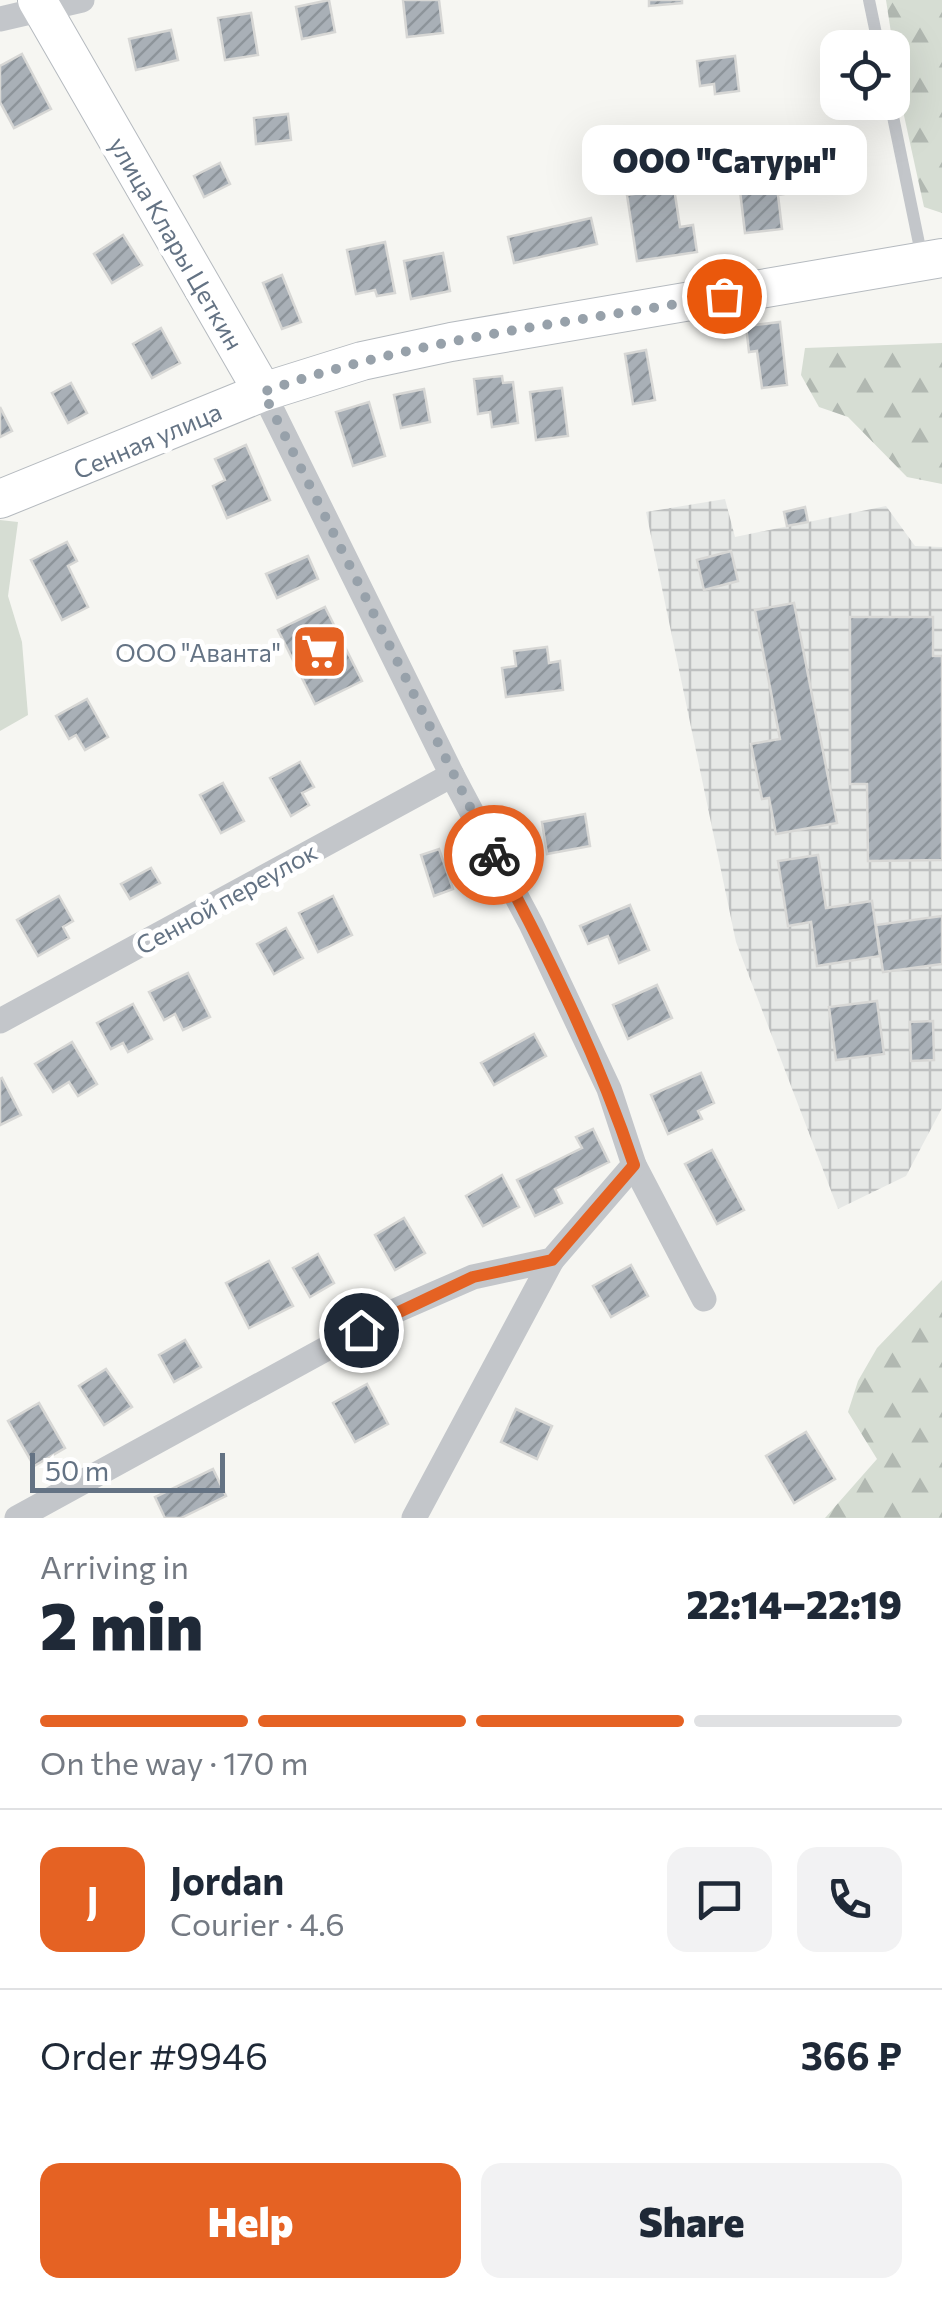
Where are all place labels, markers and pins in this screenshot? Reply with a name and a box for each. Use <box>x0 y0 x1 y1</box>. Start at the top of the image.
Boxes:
callout: ООО "Сатурн" <box>582 126 866 196</box>
pin <box>682 254 767 339</box>
supermarket icon: ООО "Аванта" <box>290 622 350 682</box>
place label: ООО "Аванта" <box>115 637 281 667</box>
pin <box>319 1288 404 1373</box>

